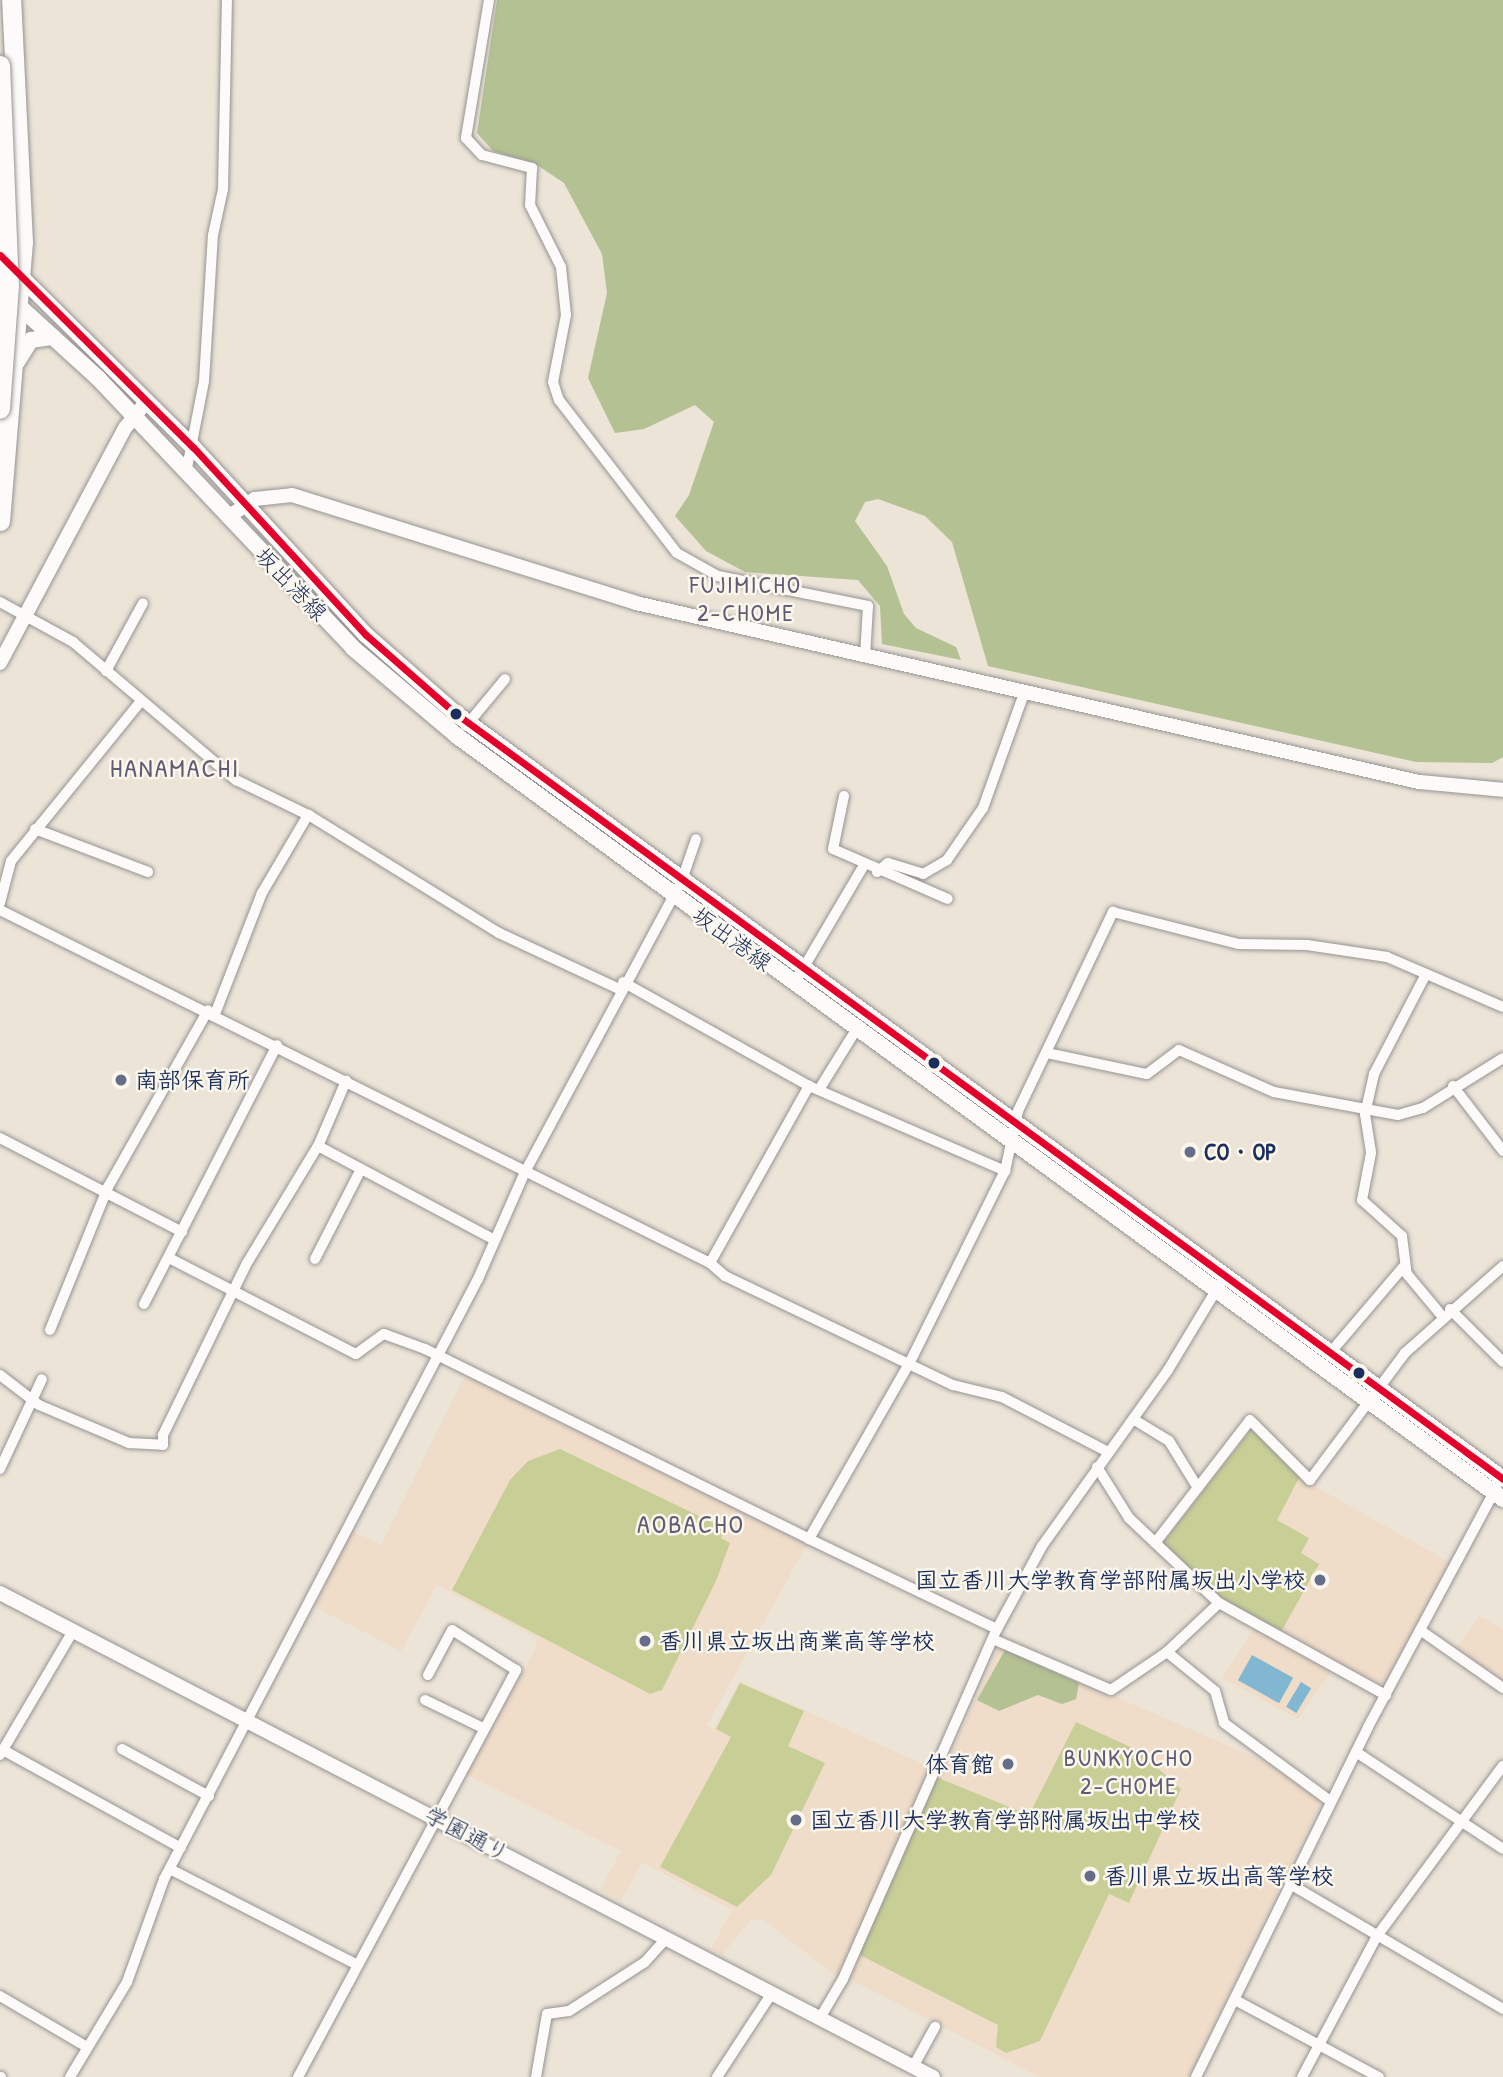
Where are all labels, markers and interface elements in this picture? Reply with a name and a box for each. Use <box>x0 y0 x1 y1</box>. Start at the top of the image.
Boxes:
street label: 坂出港線 <box>249 541 333 627</box>
district label: FUJIMICHO 2-CHOME <box>691 571 801 627</box>
unlabelled marker <box>449 707 463 721</box>
district label: HANAMACHI <box>111 752 239 784</box>
street label: 坂出港線 <box>687 901 777 977</box>
unlabelled marker <box>927 1056 941 1070</box>
place label: 南部保育所 <box>135 1066 250 1094</box>
marker: 南部保育所 <box>113 1072 129 1088</box>
place label: CO・OP <box>1204 1138 1276 1166</box>
marker: CO・OP <box>1182 1144 1198 1160</box>
unlabelled marker <box>1352 1366 1366 1380</box>
district label: AOBACHO <box>638 1508 744 1540</box>
place label: 国立香川大学教育学部附属坂出小学校 <box>915 1566 1306 1594</box>
marker: 国立香川大学教育学部附属坂出小学校 <box>1312 1572 1328 1588</box>
place label: 香川県立坂出商業高等学校 <box>659 1627 935 1655</box>
marker: 香川県立坂出商業高等学校 <box>637 1633 653 1649</box>
district label: BUNKYOCHO 2-CHOME <box>1065 1744 1193 1800</box>
place label: 体育館 <box>925 1750 994 1778</box>
marker: 体育館 <box>1000 1756 1016 1772</box>
street label: 学園通り <box>420 1800 514 1868</box>
place label: 国立香川大学教育学部附属坂出中学校 <box>810 1806 1201 1834</box>
marker: 国立香川大学教育学部附属坂出中学校 <box>788 1812 804 1828</box>
place label: 香川県立坂出高等学校 <box>1104 1862 1334 1890</box>
marker: 香川県立坂出高等学校 <box>1082 1868 1098 1884</box>

